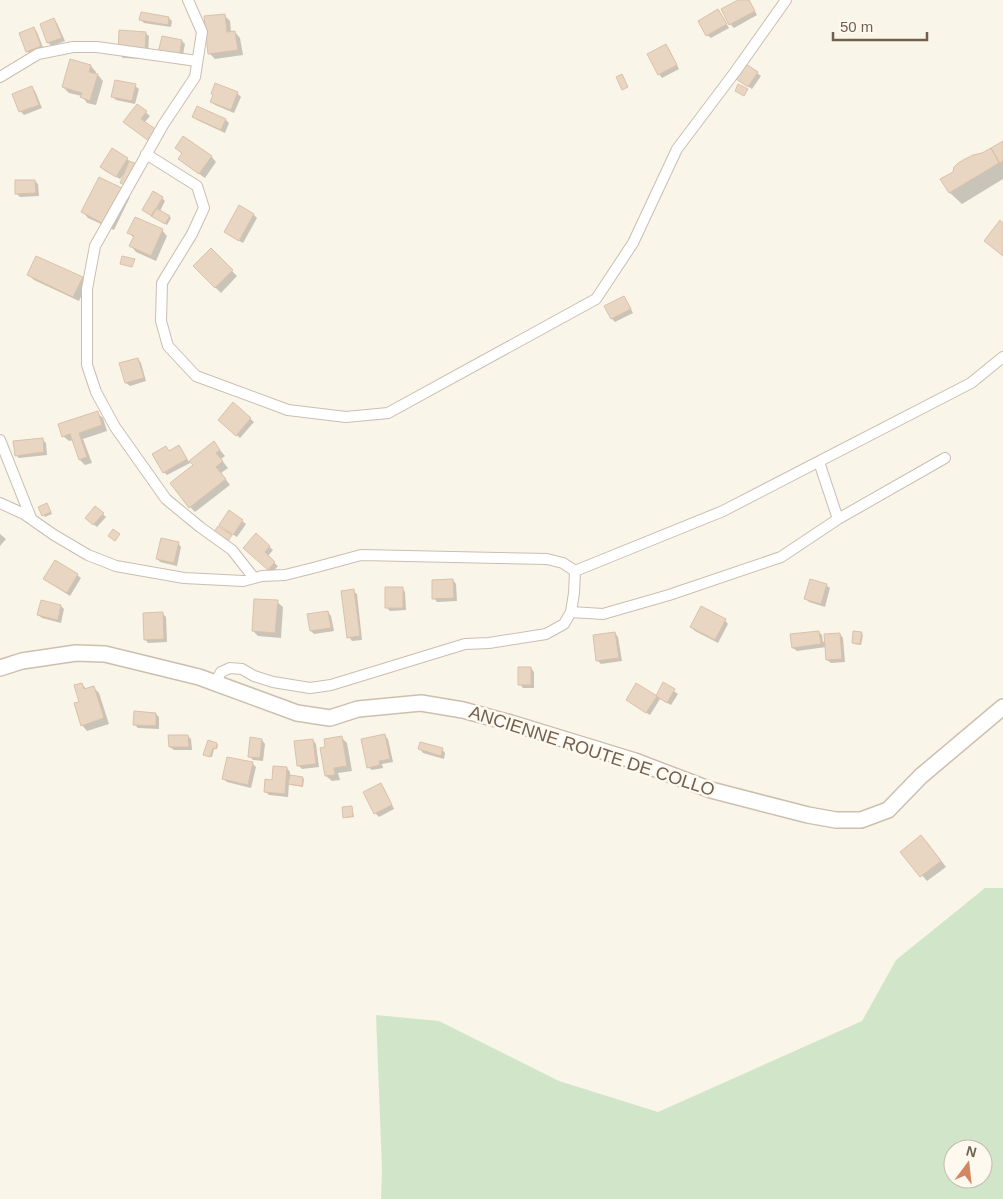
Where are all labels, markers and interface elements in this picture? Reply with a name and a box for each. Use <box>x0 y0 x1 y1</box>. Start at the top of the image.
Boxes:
scale bar <box>833 10 927 42</box>
text: 50 m <box>840 18 873 35</box>
street label: ANCIENNE ROUTE DE COLLO <box>467 702 717 800</box>
north arrow <box>943 1139 993 1189</box>
text: N <box>964 1142 978 1160</box>

